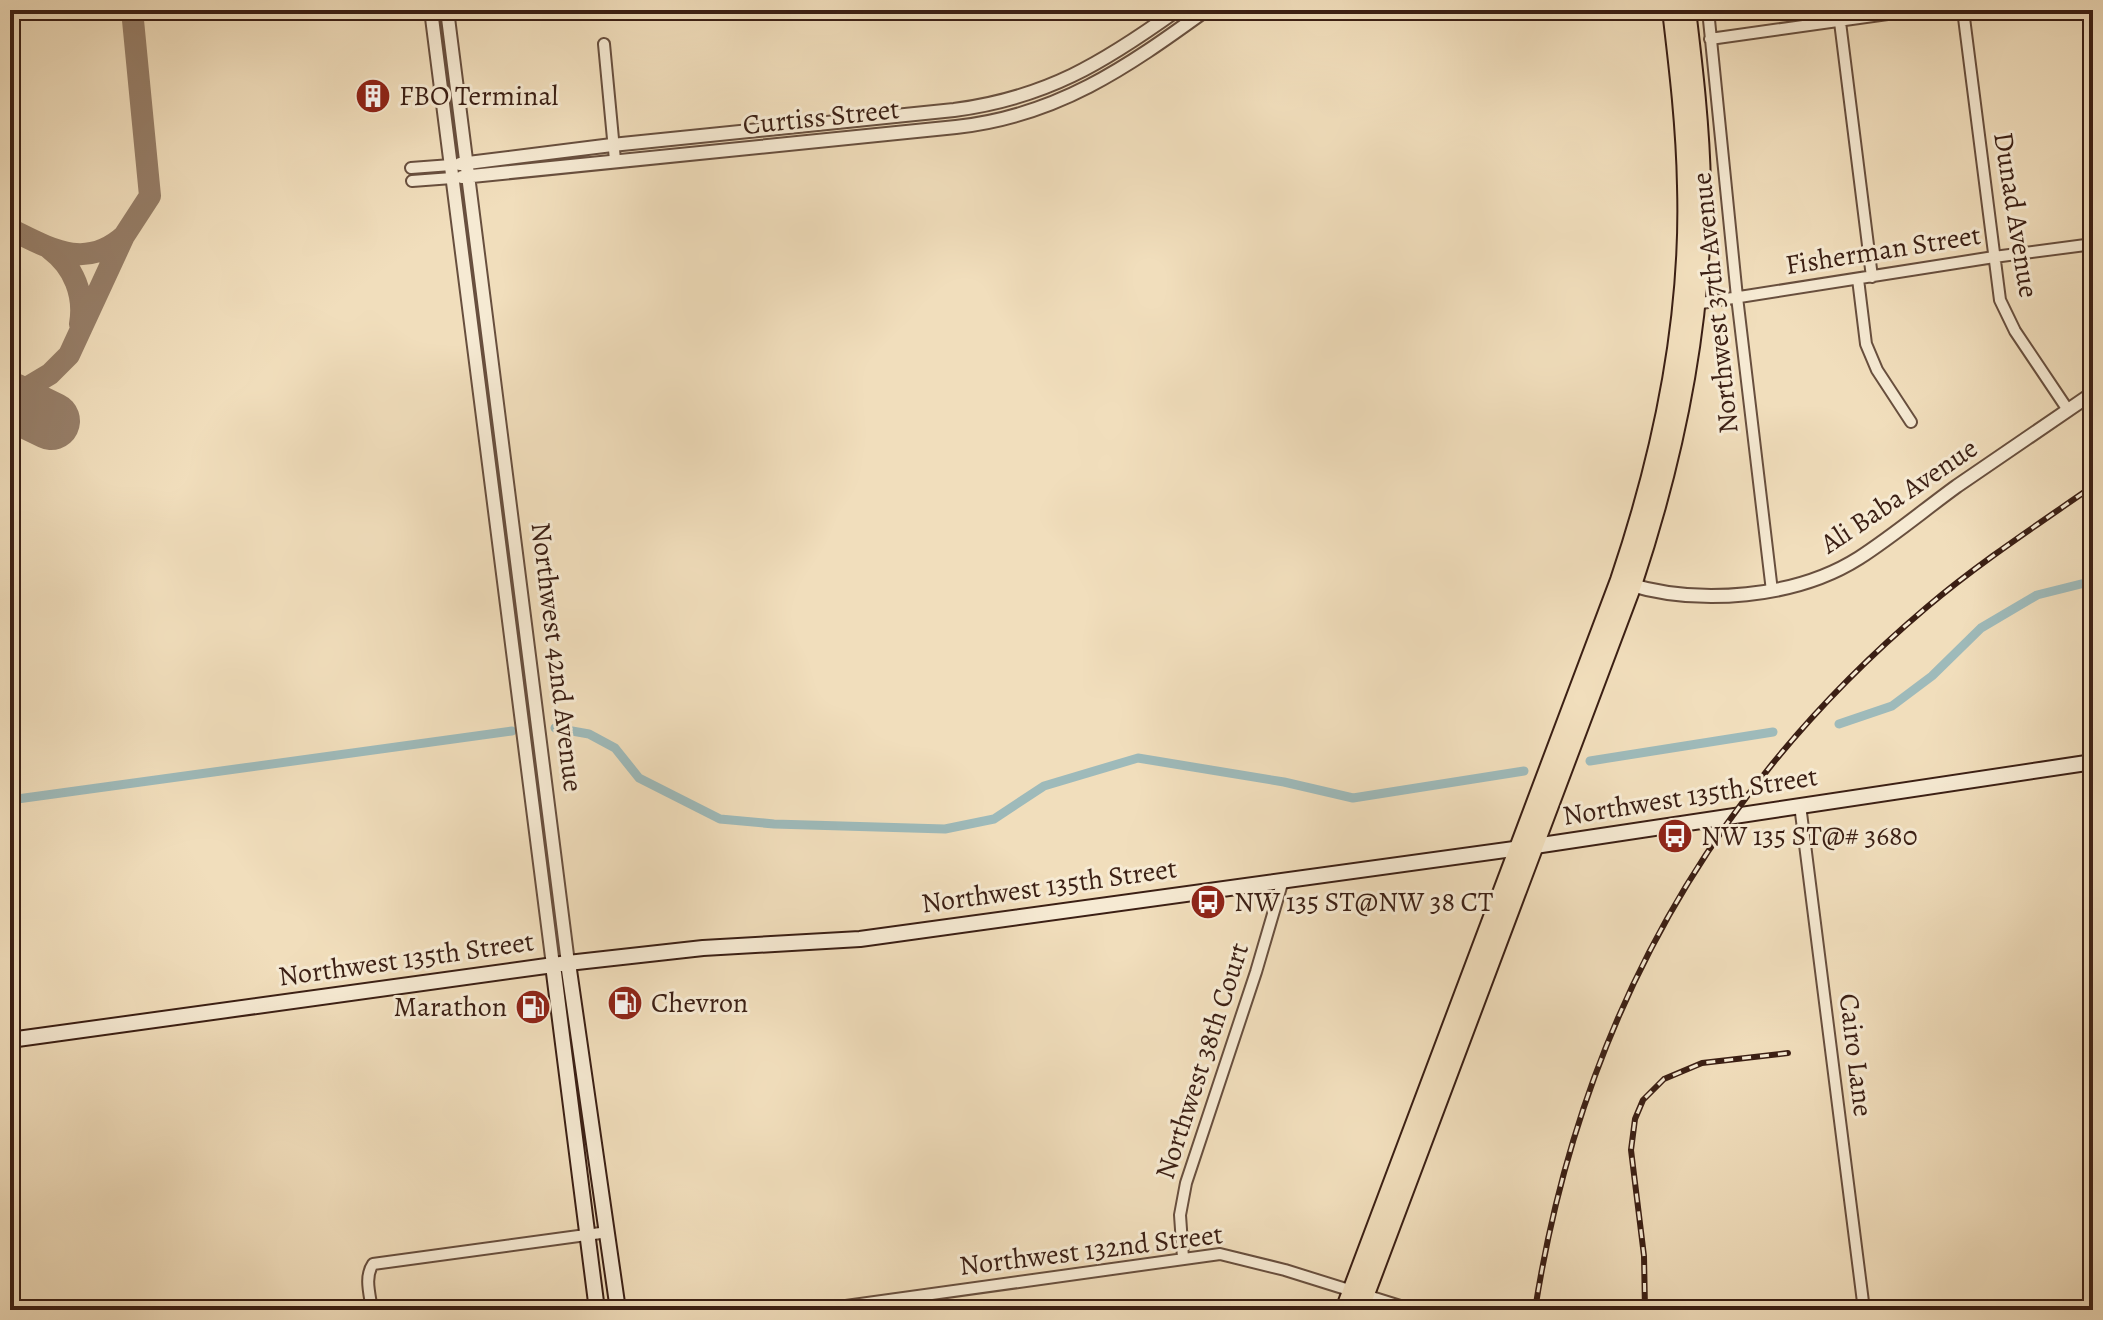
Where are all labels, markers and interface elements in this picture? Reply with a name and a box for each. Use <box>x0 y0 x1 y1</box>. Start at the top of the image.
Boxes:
building icon: FBO Terminal <box>354 77 392 115</box>
place label: FBO Terminal <box>399 77 558 115</box>
street label: Curtiss Street <box>741 90 901 144</box>
street label: Dunad Avenue <box>1984 129 2048 301</box>
street label: Northwest 37th Avenue <box>1682 171 1748 435</box>
street label: Fisherman Street <box>1783 216 1983 284</box>
street label: Ali Baba Avenue <box>1812 429 1985 563</box>
street label: Northwest 42nd Avenue <box>522 520 592 794</box>
street label: Northwest 135th Street <box>1560 757 1820 835</box>
bus stop icon: NW 135 ST@# 3680 <box>1656 817 1694 855</box>
place label: NW 135 ST@# 3680 <box>1701 817 1918 855</box>
street label: Northwest 135th Street <box>919 849 1179 923</box>
bus stop icon: NW 135 ST@NW 38 CT <box>1189 883 1227 921</box>
place label: NW 135 ST@NW 38 CT <box>1234 883 1493 921</box>
street label: Northwest 135th Street <box>276 922 536 996</box>
street label: Northwest 38th Court <box>1146 938 1258 1184</box>
fuel station icon: Chevron <box>606 984 644 1022</box>
place label: Chevron <box>651 984 748 1022</box>
place label: Marathon <box>394 988 507 1026</box>
fuel station icon: Marathon <box>514 988 552 1026</box>
street label: Cairo Lane <box>1830 991 1882 1119</box>
street label: Northwest 132nd Street <box>957 1215 1225 1285</box>

